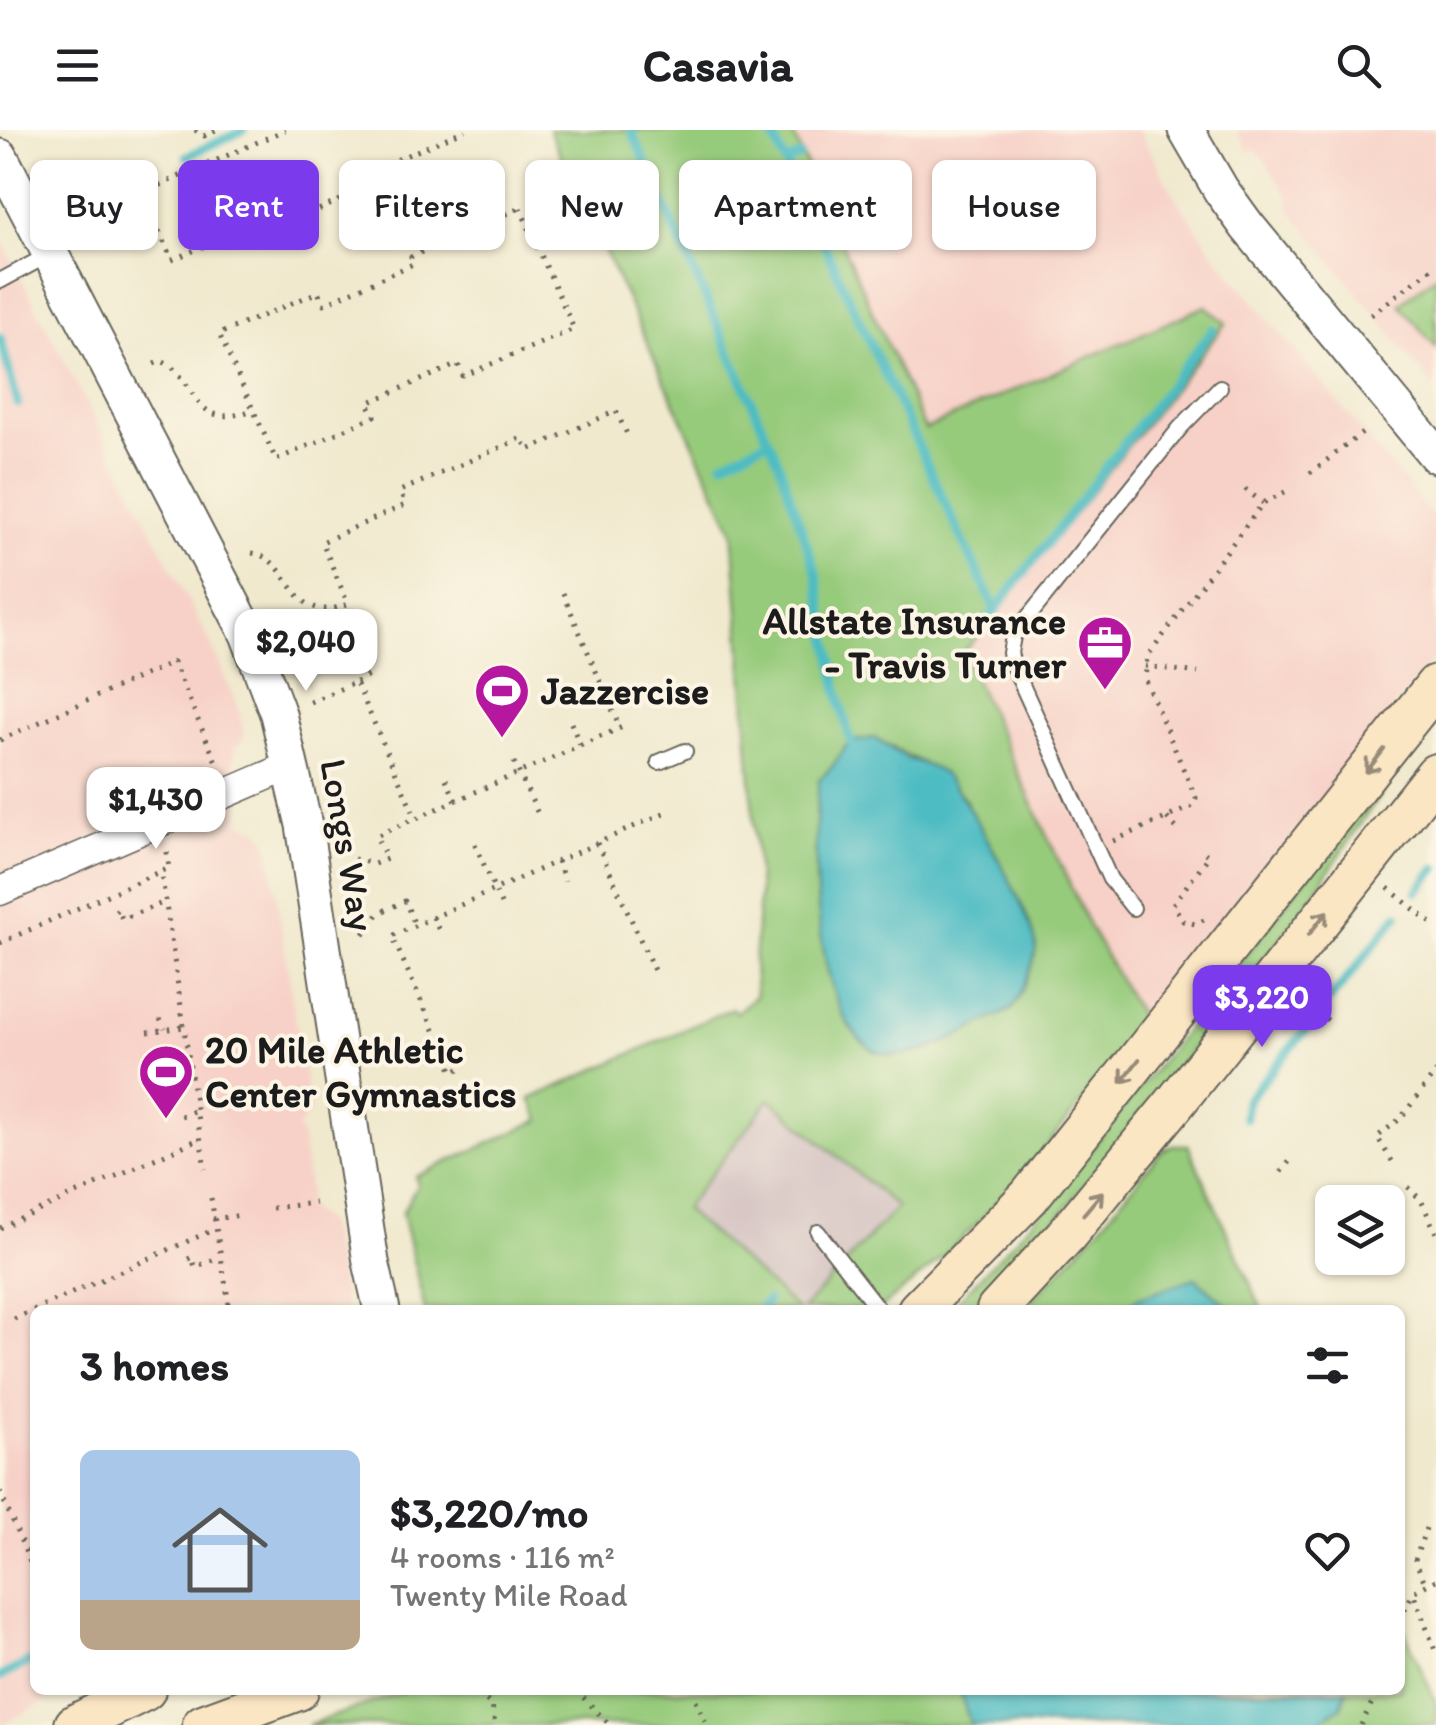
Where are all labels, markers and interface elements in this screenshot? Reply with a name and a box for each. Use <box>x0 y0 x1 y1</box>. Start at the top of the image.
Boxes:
icon: menu <box>50 38 105 93</box>
text: Casavia <box>643 38 793 92</box>
icon: search <box>1331 38 1386 93</box>
chip: Buy <box>30 160 158 250</box>
chip: Rent <box>178 160 319 250</box>
chip: Filters <box>339 160 505 250</box>
chip: New <box>525 160 659 250</box>
chip: Apartment <box>679 160 912 250</box>
chip: House <box>932 160 1096 250</box>
place label: Allstate Insurance - Travis Turner <box>763 598 1067 688</box>
pin: $2,040 <box>225 609 387 694</box>
office icon: Allstate Insurance - Travis Turner <box>1075 613 1135 692</box>
text: $2,040 <box>256 622 356 660</box>
sports icon: Jazzercise <box>472 661 532 740</box>
place label: Jazzercise <box>540 668 709 714</box>
one-way arrow <box>1365 747 1386 774</box>
street label: Longs Way <box>310 755 386 935</box>
pin: $1,430 <box>75 767 237 852</box>
text: $1,430 <box>108 780 204 818</box>
one-way arrow <box>1307 910 1329 936</box>
pin: $3,220 <box>1181 965 1343 1050</box>
text: $3,220 <box>1215 978 1309 1016</box>
place label: 20 Mile Athletic Center Gymnastics <box>205 1027 517 1117</box>
sports icon: 20 Mile Athletic Center Gymnastics <box>136 1042 196 1121</box>
one-way arrow <box>1119 1057 1141 1083</box>
map controls <box>1315 1185 1405 1275</box>
button: layers <box>1315 1185 1405 1275</box>
one-way arrow <box>1082 1191 1104 1217</box>
icon: filters <box>1300 1338 1355 1393</box>
text: 3 homes <box>80 1340 229 1391</box>
text: $3,220/mo <box>390 1487 589 1538</box>
icon: home <box>160 1490 280 1610</box>
icon: heart <box>1300 1523 1355 1578</box>
text: 4 rooms · 116 m² <box>390 1538 615 1576</box>
text: Twenty Mile Road <box>390 1576 628 1614</box>

